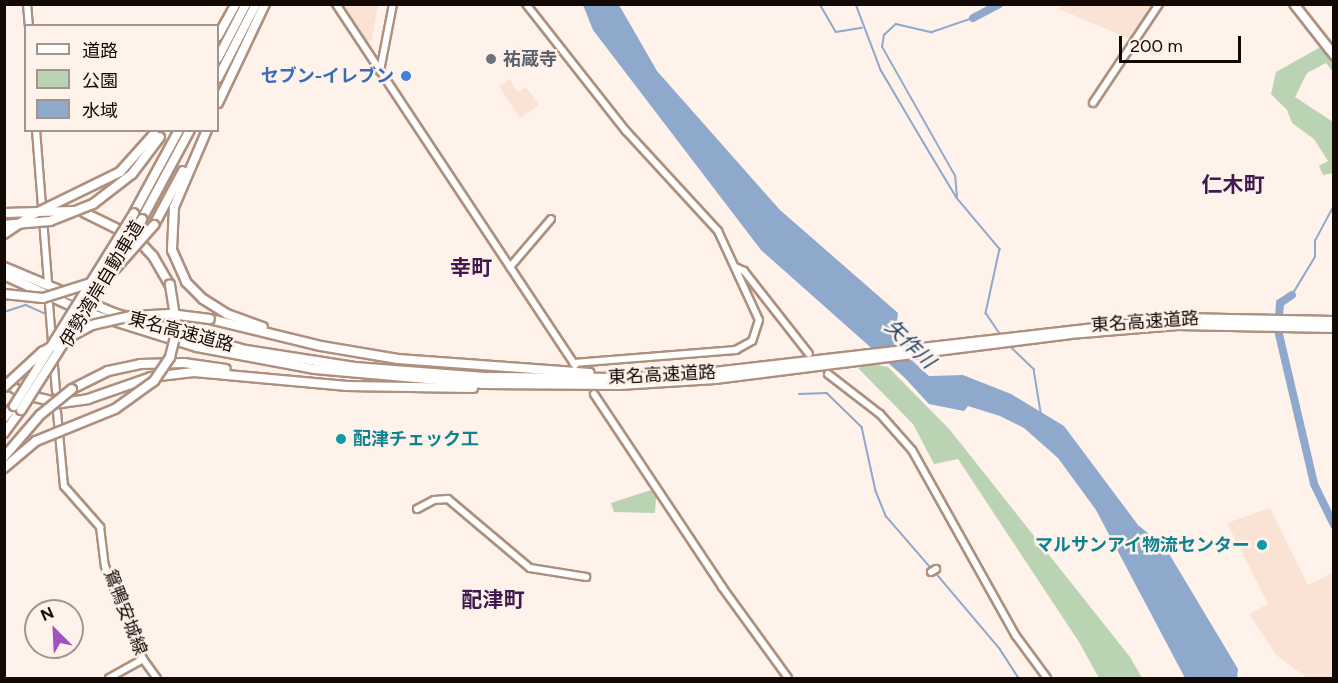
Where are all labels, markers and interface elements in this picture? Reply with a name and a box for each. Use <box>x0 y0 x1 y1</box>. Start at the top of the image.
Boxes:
legend <box>24 24 219 132</box>
scale bar <box>1122 24 1244 62</box>
text: 200 m <box>1130 35 1183 57</box>
text: 道路 <box>82 40 118 62</box>
place label: 祐蔵寺 <box>503 48 557 70</box>
marker: 祐蔵寺 <box>484 52 498 66</box>
place label: セブン-イレブン <box>261 65 394 87</box>
marker: セブン-イレブン <box>399 69 413 83</box>
text: 公園 <box>82 70 118 92</box>
text: 水域 <box>82 100 118 122</box>
district label: 仁木町 <box>1202 172 1264 198</box>
street label: 伊勢湾岸自動車道 <box>56 217 148 351</box>
district label: 幸町 <box>450 255 492 281</box>
street label: 東名高速道路 <box>1090 307 1200 337</box>
street label: 東名高速道路 <box>126 308 236 356</box>
water label: 矢作川 <box>880 315 940 373</box>
street label: 東名高速道路 <box>608 361 716 389</box>
place label: 配津チェック工 <box>353 428 479 450</box>
marker: 配津チェック工 <box>334 432 348 446</box>
place label: マルサンアイ物流センター <box>1034 534 1250 556</box>
marker: マルサンアイ物流センター <box>1255 538 1269 552</box>
street label: 鴛鴨安城線 <box>99 566 151 658</box>
district label: 配津町 <box>462 587 524 613</box>
north arrow <box>24 599 84 659</box>
text: N <box>38 603 57 625</box>

